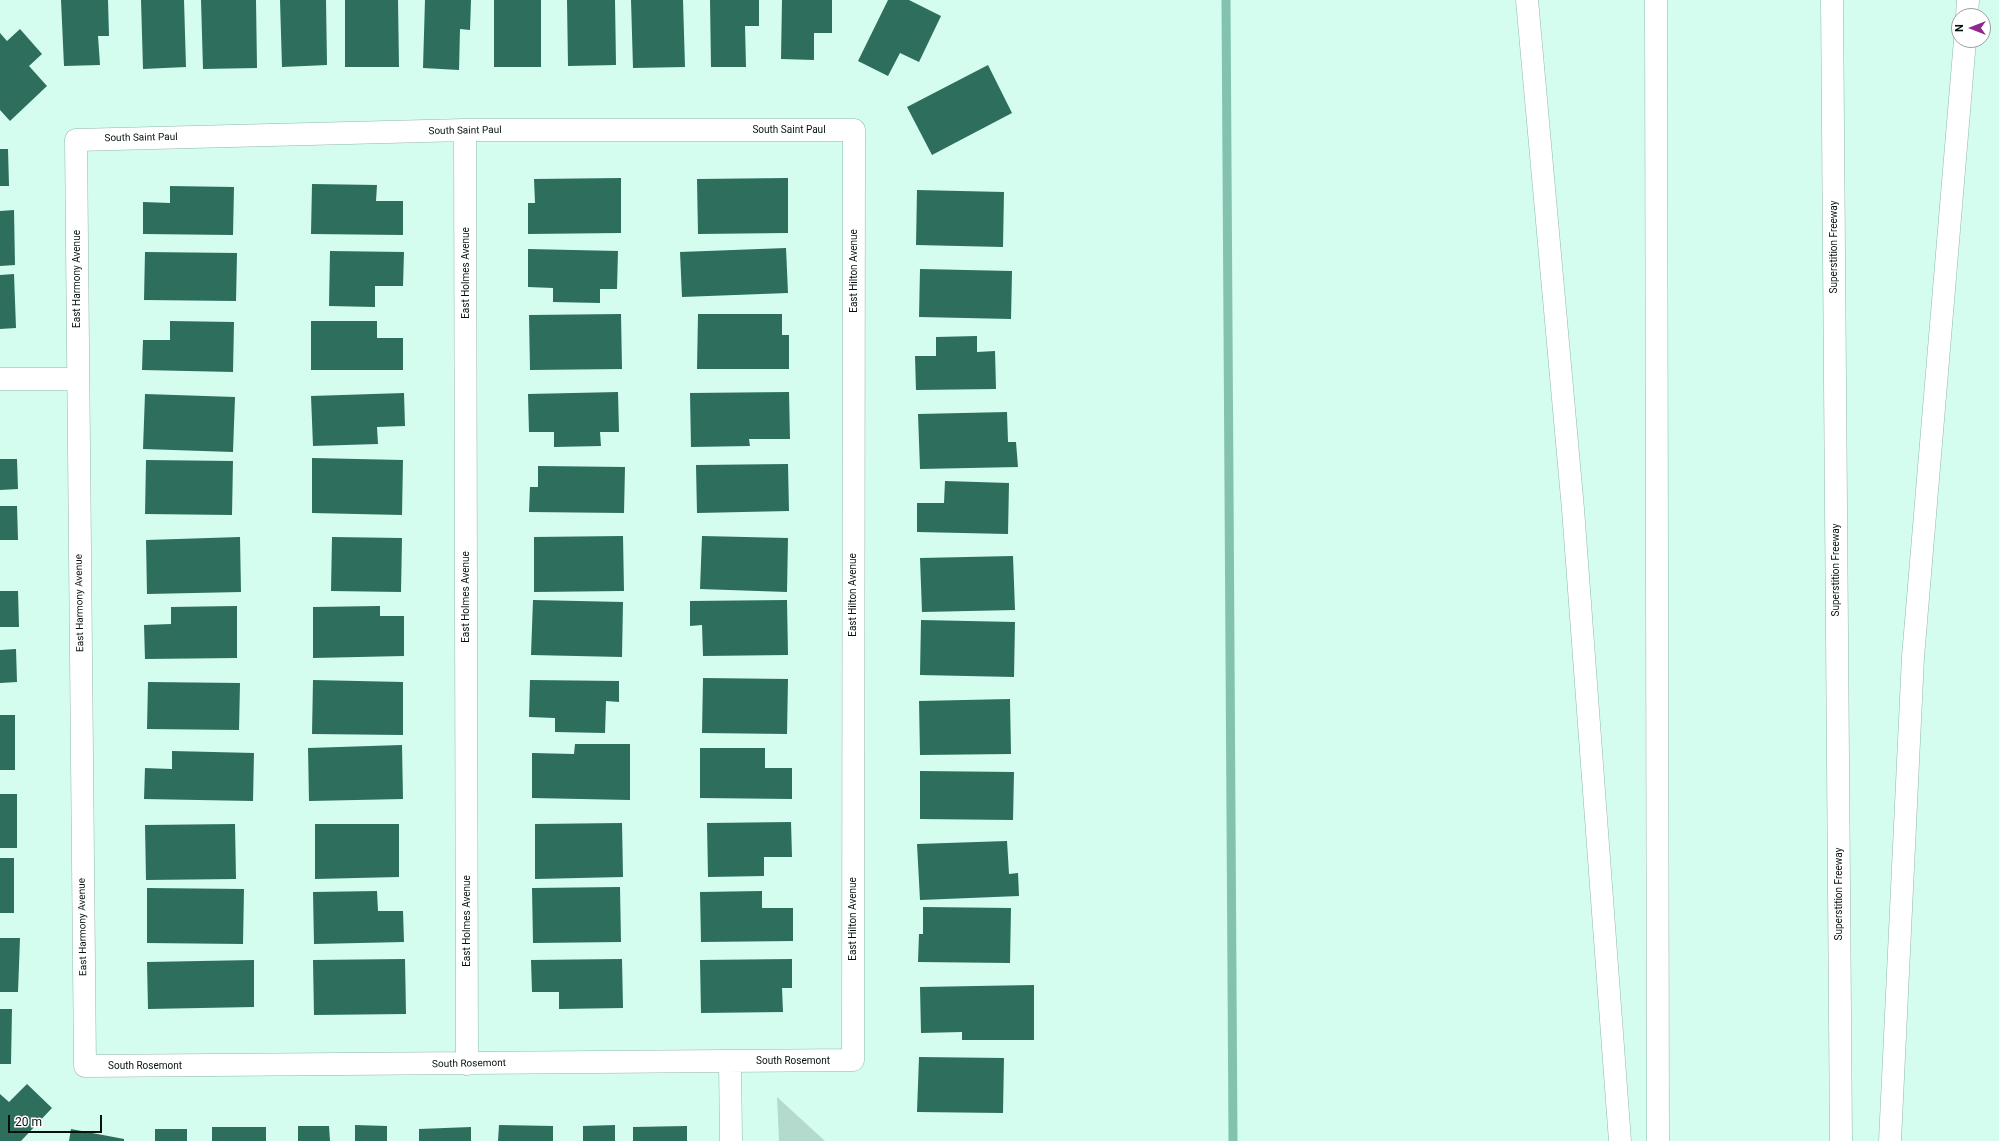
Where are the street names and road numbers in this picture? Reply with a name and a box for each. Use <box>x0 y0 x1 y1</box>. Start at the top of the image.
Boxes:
street label: South Saint Paul <box>428 124 502 138</box>
street label: South Saint Paul <box>752 124 826 136</box>
street label: South Saint Paul <box>104 131 178 145</box>
street label: Superstition Freeway <box>1828 201 1840 293</box>
street label: East Holmes Avenue <box>460 227 472 319</box>
street label: East Hilton Avenue <box>848 229 860 313</box>
street label: East Harmony Avenue <box>71 230 83 328</box>
street label: Superstition Freeway <box>1830 524 1842 616</box>
street label: East Holmes Avenue <box>460 551 472 643</box>
street label: East Hilton Avenue <box>847 553 859 637</box>
street label: East Harmony Avenue <box>73 554 87 652</box>
street label: Superstition Freeway <box>1833 848 1845 940</box>
street label: East Holmes Avenue <box>461 875 473 967</box>
street label: East Hilton Avenue <box>847 877 859 961</box>
street label: East Harmony Avenue <box>76 878 90 976</box>
street label: South Rosemont <box>756 1055 830 1067</box>
street label: South Rosemont <box>432 1057 506 1071</box>
street label: South Rosemont <box>108 1060 182 1072</box>

